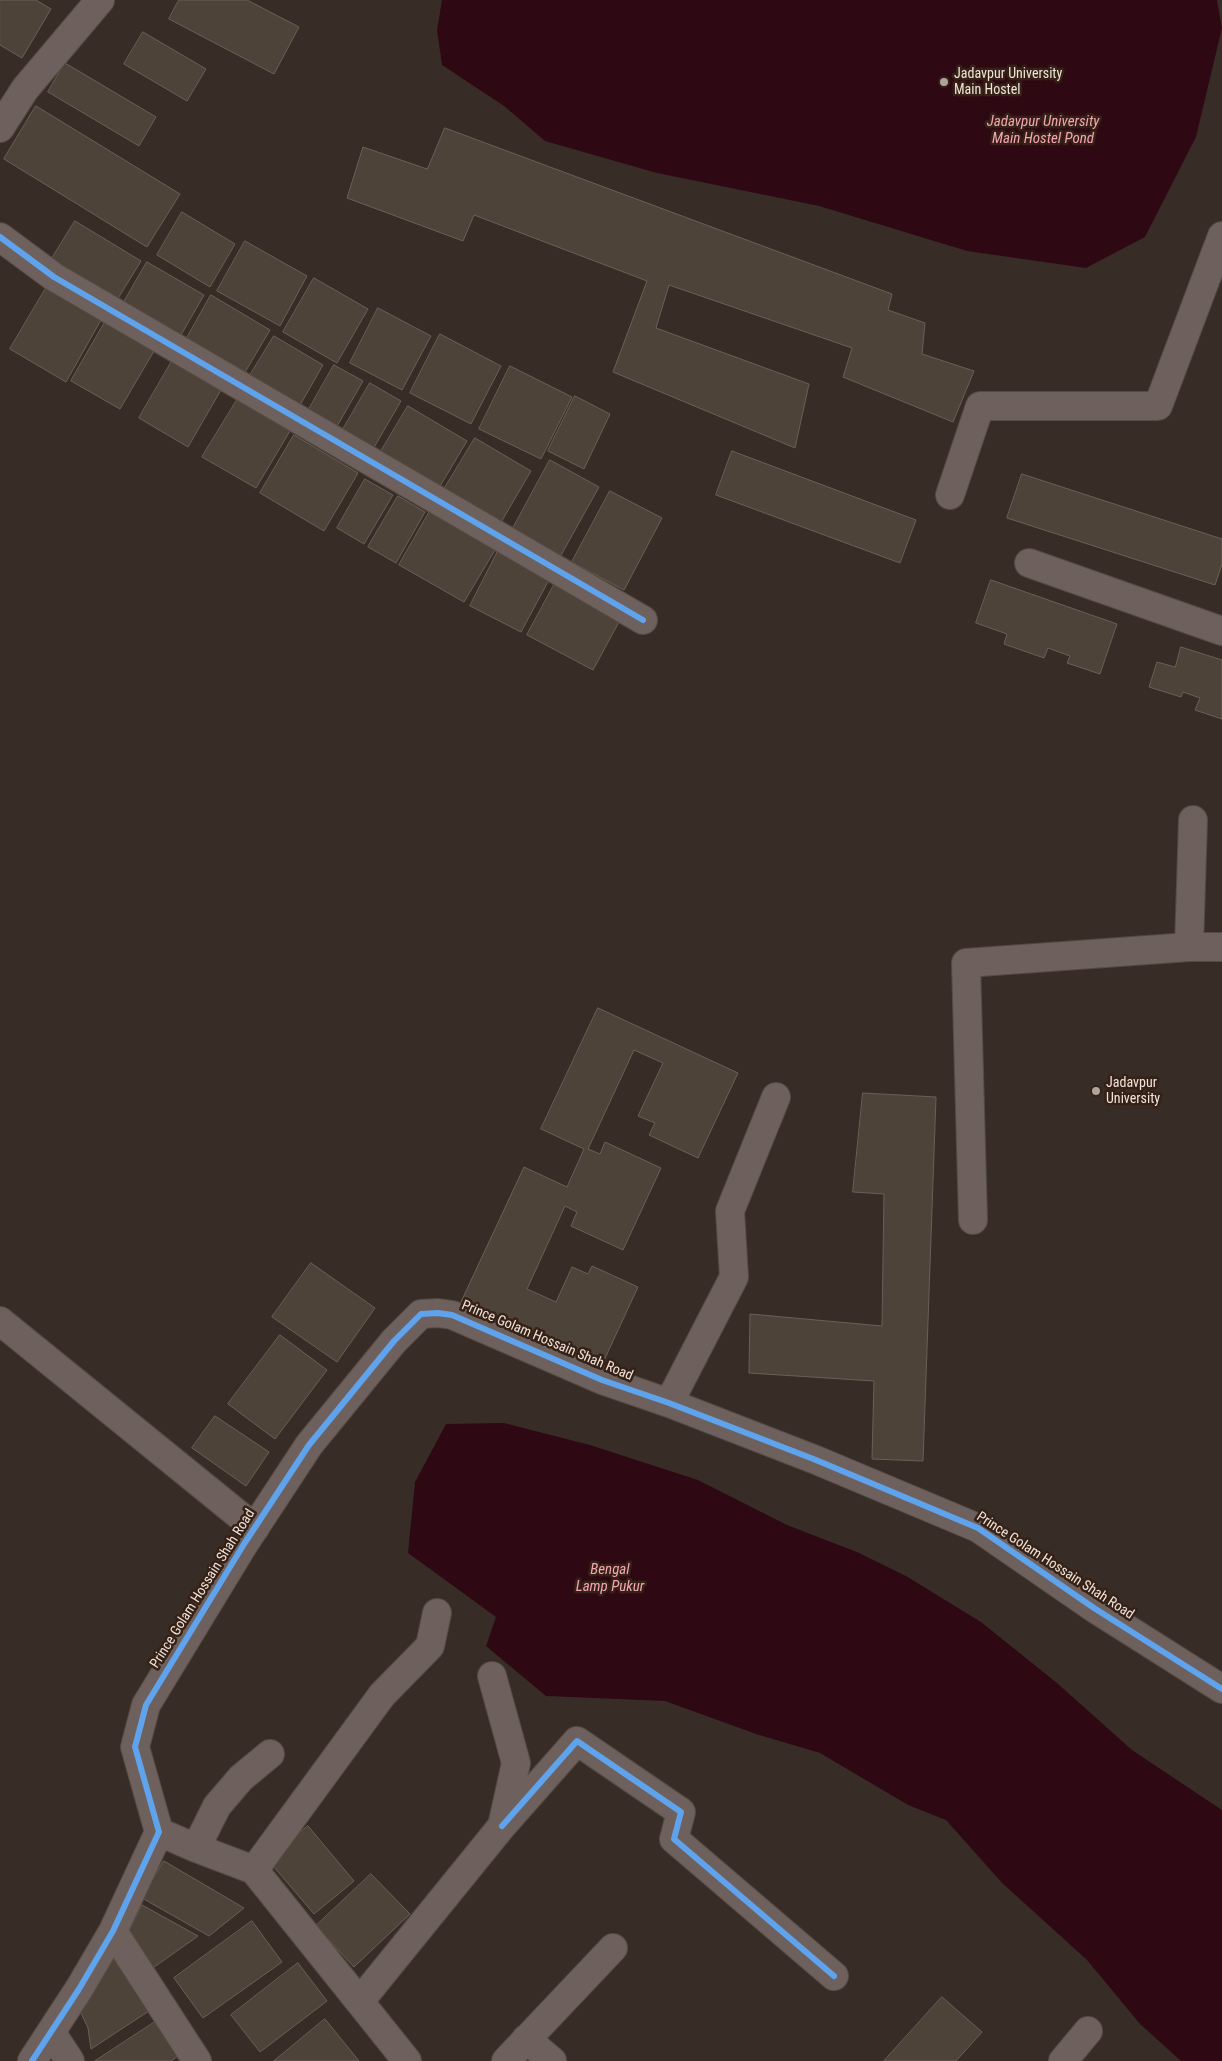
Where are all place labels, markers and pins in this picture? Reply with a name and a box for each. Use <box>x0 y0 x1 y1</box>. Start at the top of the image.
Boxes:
place label: Jadavpur University Main Hostel <box>954 66 1062 98</box>
marker: Jadavpur University Main Hostel <box>938 76 950 88</box>
place label: Jadavpur University <box>1106 1075 1160 1108</box>
marker: Jadavpur University <box>1090 1085 1102 1097</box>

